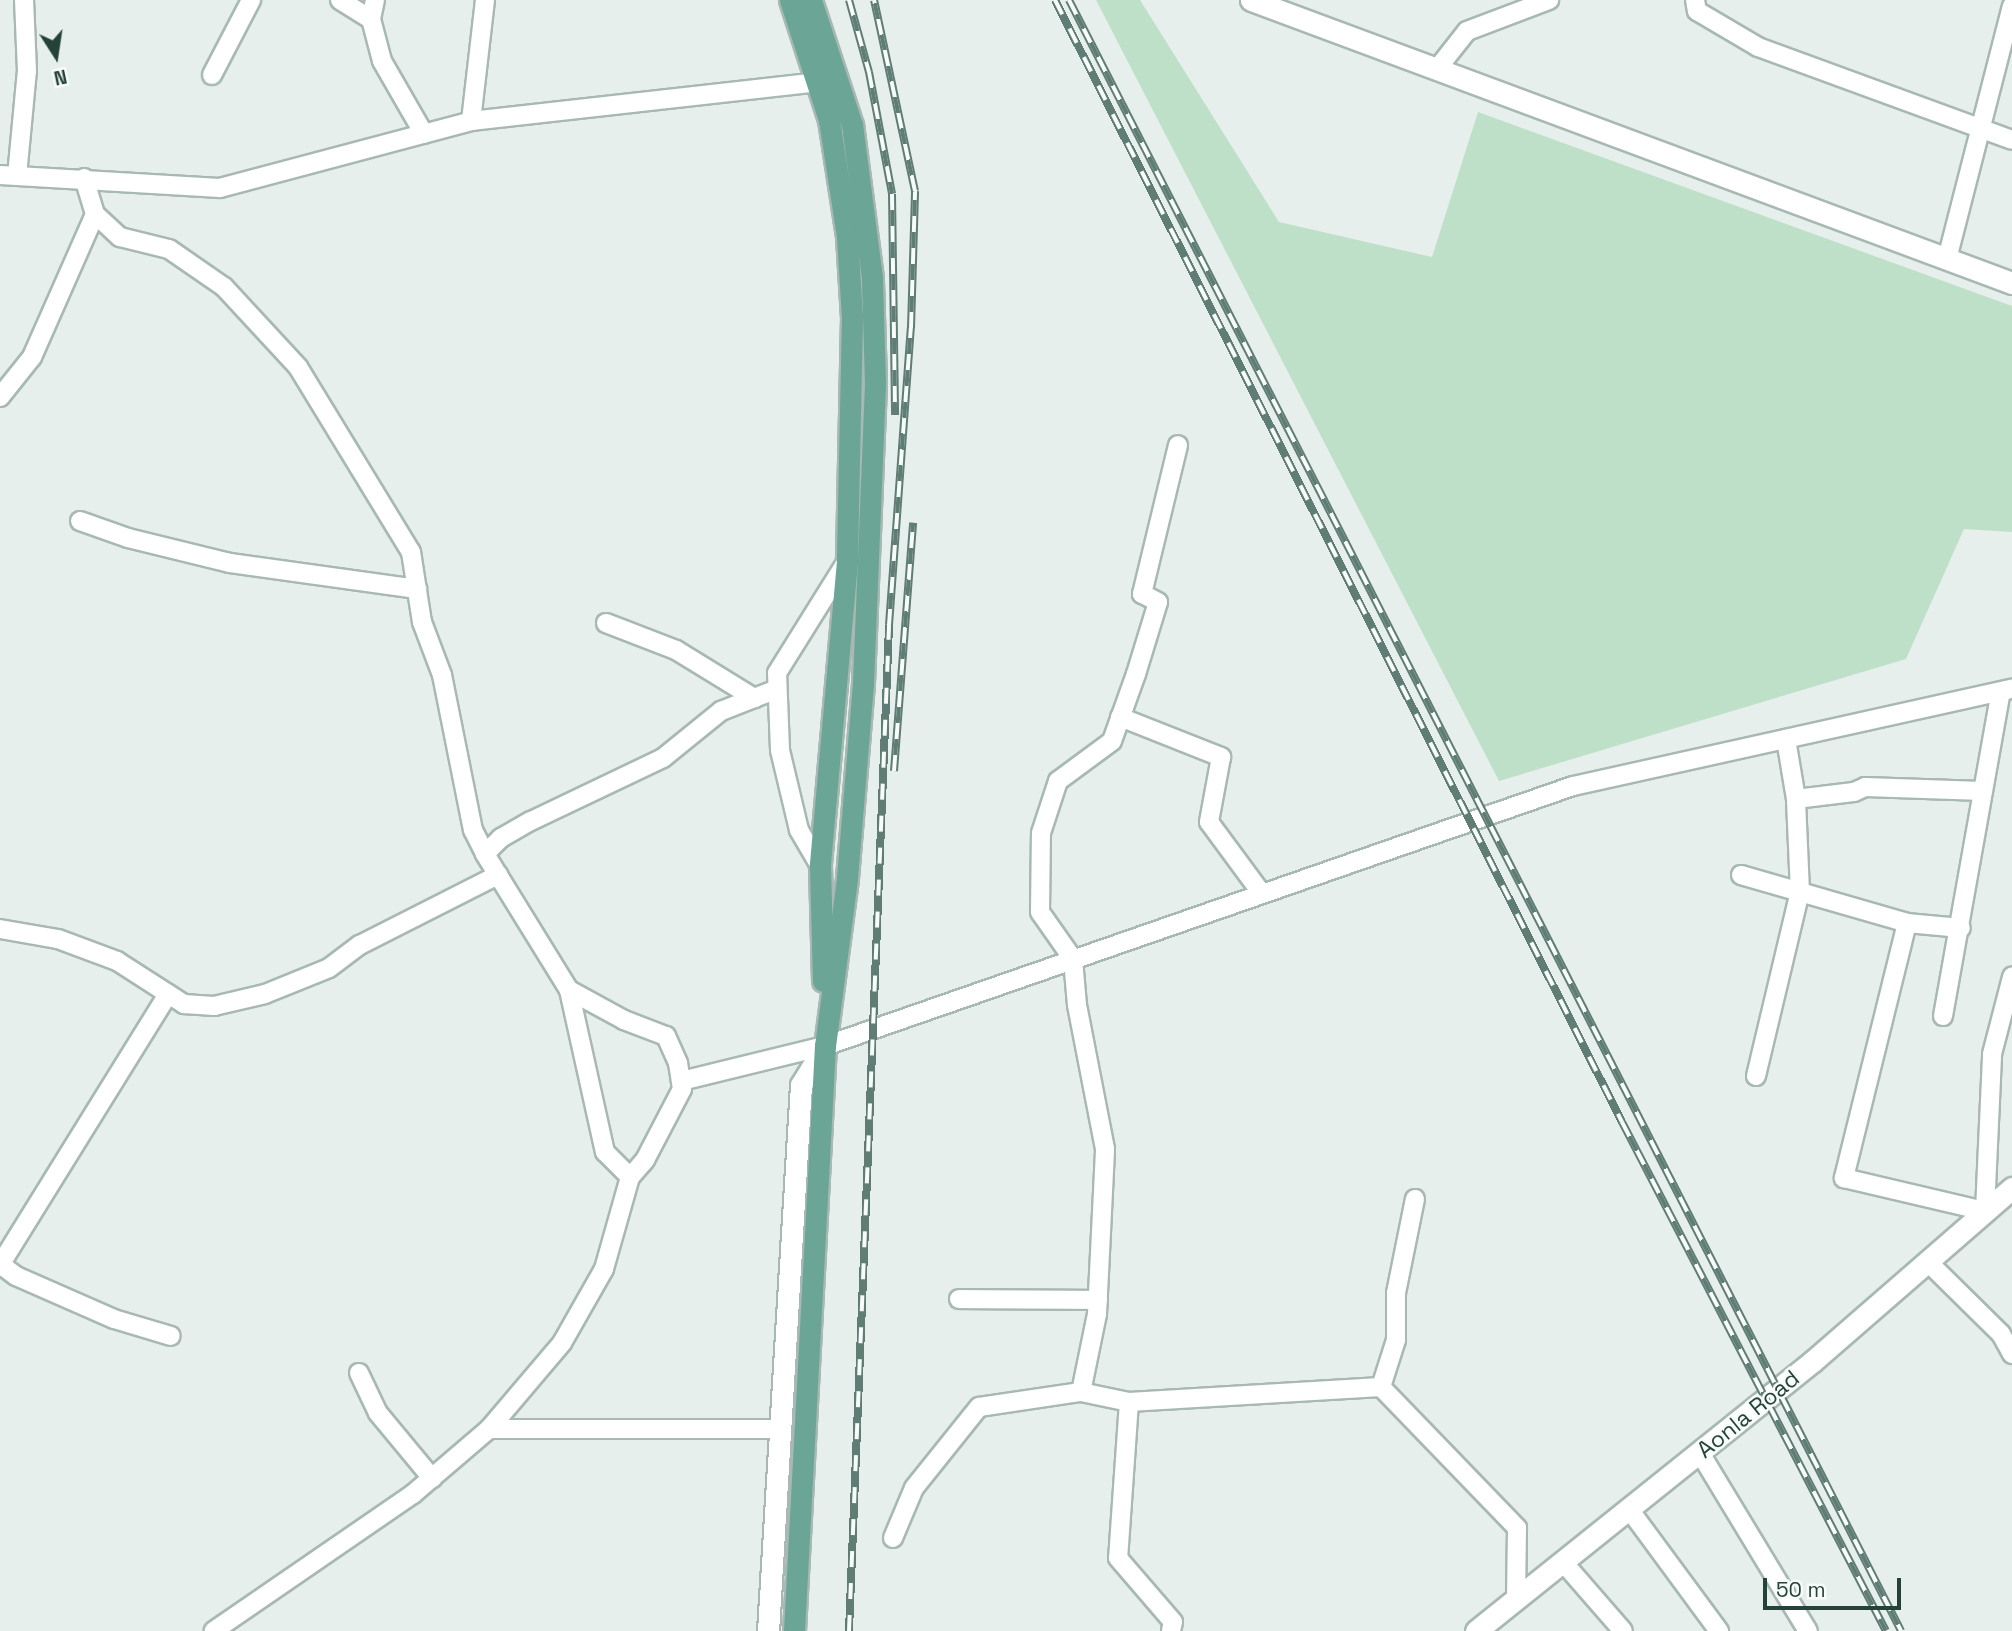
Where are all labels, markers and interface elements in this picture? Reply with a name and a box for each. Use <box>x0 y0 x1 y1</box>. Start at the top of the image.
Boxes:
north arrow <box>21 21 91 91</box>
text: N <box>52 63 69 91</box>
street label: Aonla Road <box>1691 1364 1805 1464</box>
scale bar <box>1767 1564 1905 1608</box>
text: 50 m <box>1776 1576 1826 1603</box>

